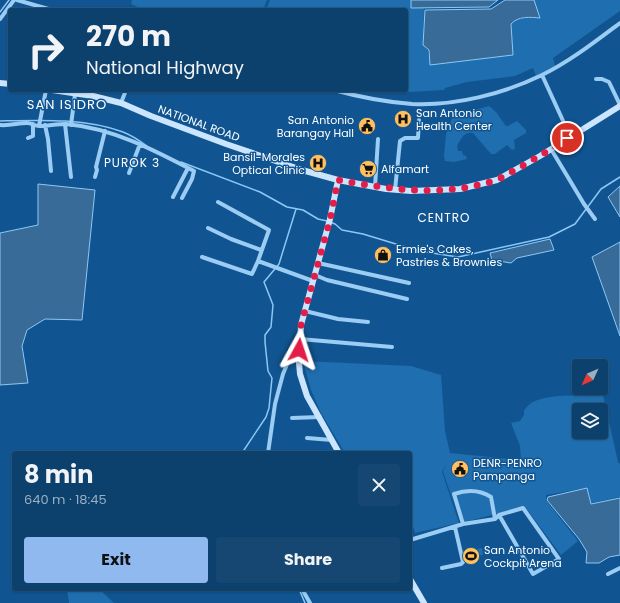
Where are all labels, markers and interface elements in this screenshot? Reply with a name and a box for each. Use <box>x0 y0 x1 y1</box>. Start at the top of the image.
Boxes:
text: 270 m <box>86 17 171 56</box>
icon: right <box>20 24 72 76</box>
text: National Highway <box>86 55 244 80</box>
district label: SAN ISIDRO <box>27 95 107 114</box>
street label: NATIONAL ROAD <box>156 101 242 145</box>
place label: San Antonio Health Center <box>416 105 492 134</box>
hospital icon: San Antonio Health Center <box>393 109 413 129</box>
place label: San Antonio Barangay Hall <box>277 112 354 141</box>
public building icon: San Antonio Barangay Hall <box>357 116 377 136</box>
pin <box>550 121 584 155</box>
icon: arrive <box>556 127 578 149</box>
place label: Bansil-Morales Optical Clinic <box>223 149 305 178</box>
hospital icon: Bansil-Morales Optical Clinic <box>308 153 328 173</box>
district label: PUROK 3 <box>104 154 160 171</box>
supermarket icon: Alfamart <box>358 159 378 179</box>
place label: Alfamart <box>381 161 429 177</box>
district label: CENTRO <box>417 209 471 226</box>
place label: Ermie's Cakes, Pastries & Brownies <box>396 241 502 270</box>
shop icon: Ermie's Cakes, Pastries & Brownies <box>373 245 393 265</box>
position arrow <box>278 329 320 371</box>
north arrow <box>572 359 608 395</box>
map controls <box>572 359 608 439</box>
button: layers <box>572 403 608 439</box>
place label: DENR-PENRO Pampanga <box>473 455 542 484</box>
text: 8 min <box>24 458 93 491</box>
public building icon: DENR-PENRO Pampanga <box>450 459 470 479</box>
button: close <box>358 464 400 506</box>
text: 640 m · 18:45 <box>24 490 107 509</box>
button: Exit <box>24 537 208 583</box>
button: Share <box>216 537 400 583</box>
place label: San Antonio Cockpit Arena <box>484 542 562 571</box>
sports icon: San Antonio Cockpit Arena <box>461 546 481 566</box>

